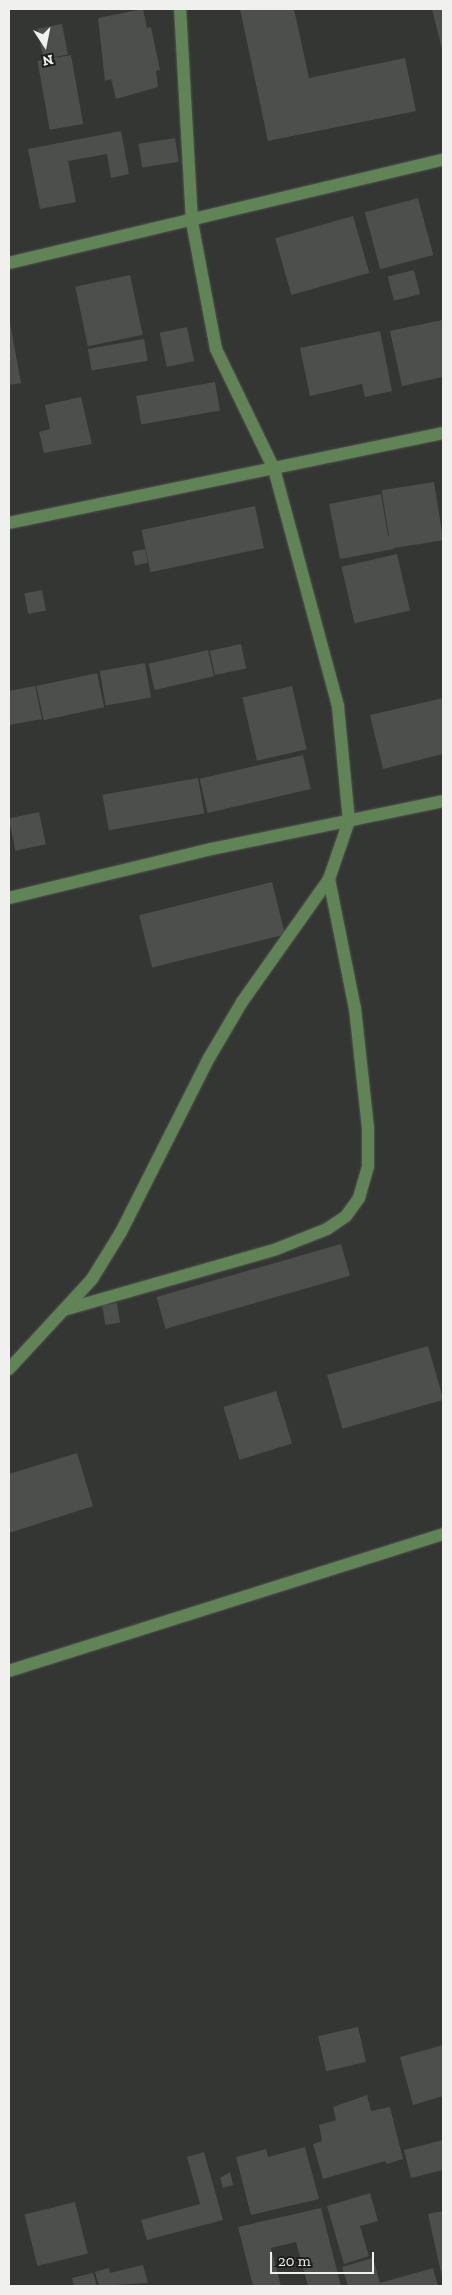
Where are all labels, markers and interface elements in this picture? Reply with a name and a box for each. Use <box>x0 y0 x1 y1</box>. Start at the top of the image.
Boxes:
north arrow <box>20 20 70 70</box>
text: N <box>41 51 55 70</box>
scale bar <box>272 2242 376 2274</box>
text: 20 m <box>278 2252 311 2270</box>

